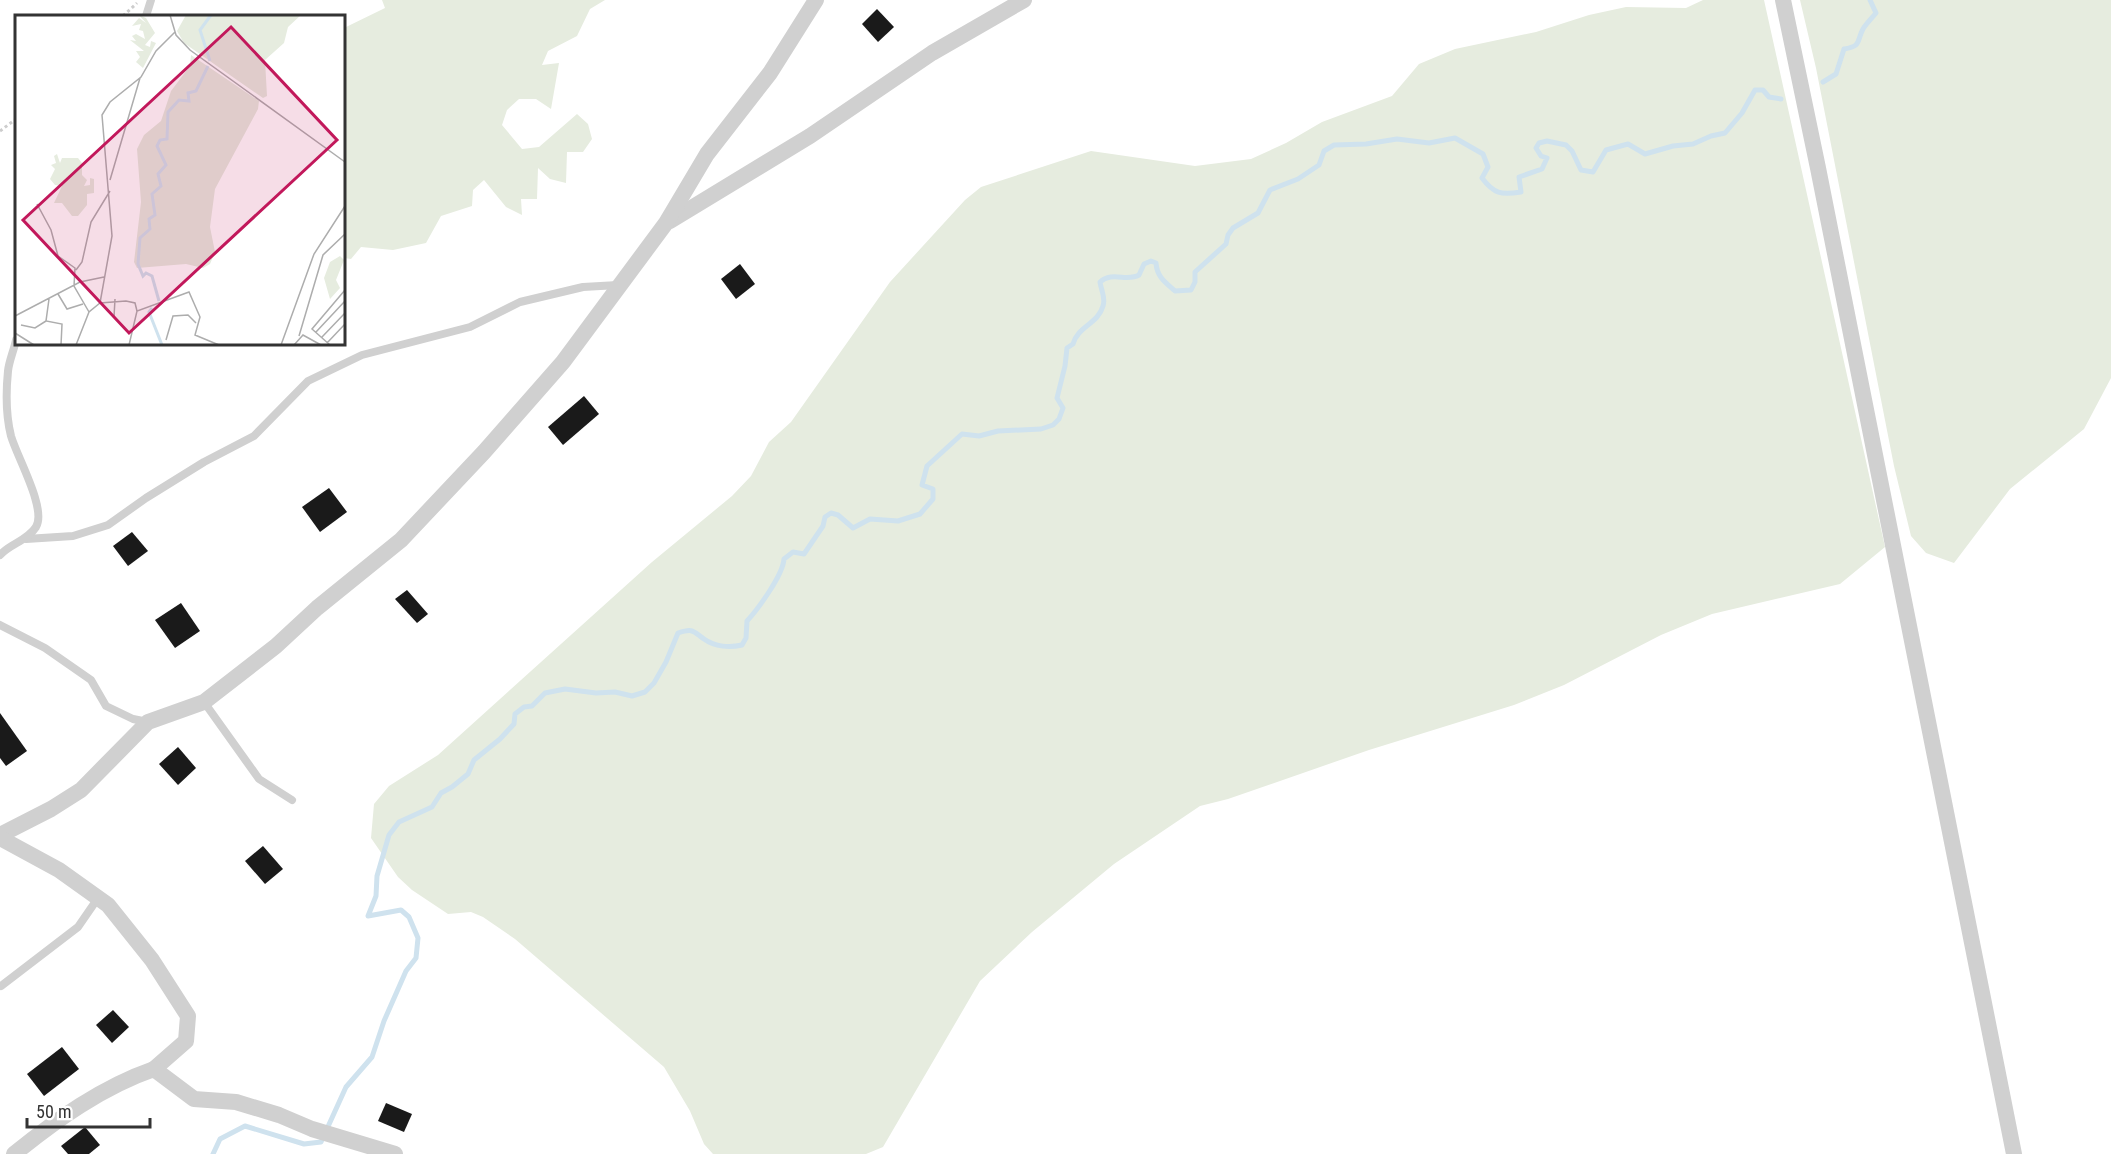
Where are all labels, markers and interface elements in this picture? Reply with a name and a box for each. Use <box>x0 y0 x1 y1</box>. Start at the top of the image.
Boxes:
inset map <box>15 15 345 345</box>
scale bar <box>27 1091 150 1129</box>
text: 50 m <box>36 1101 71 1122</box>

